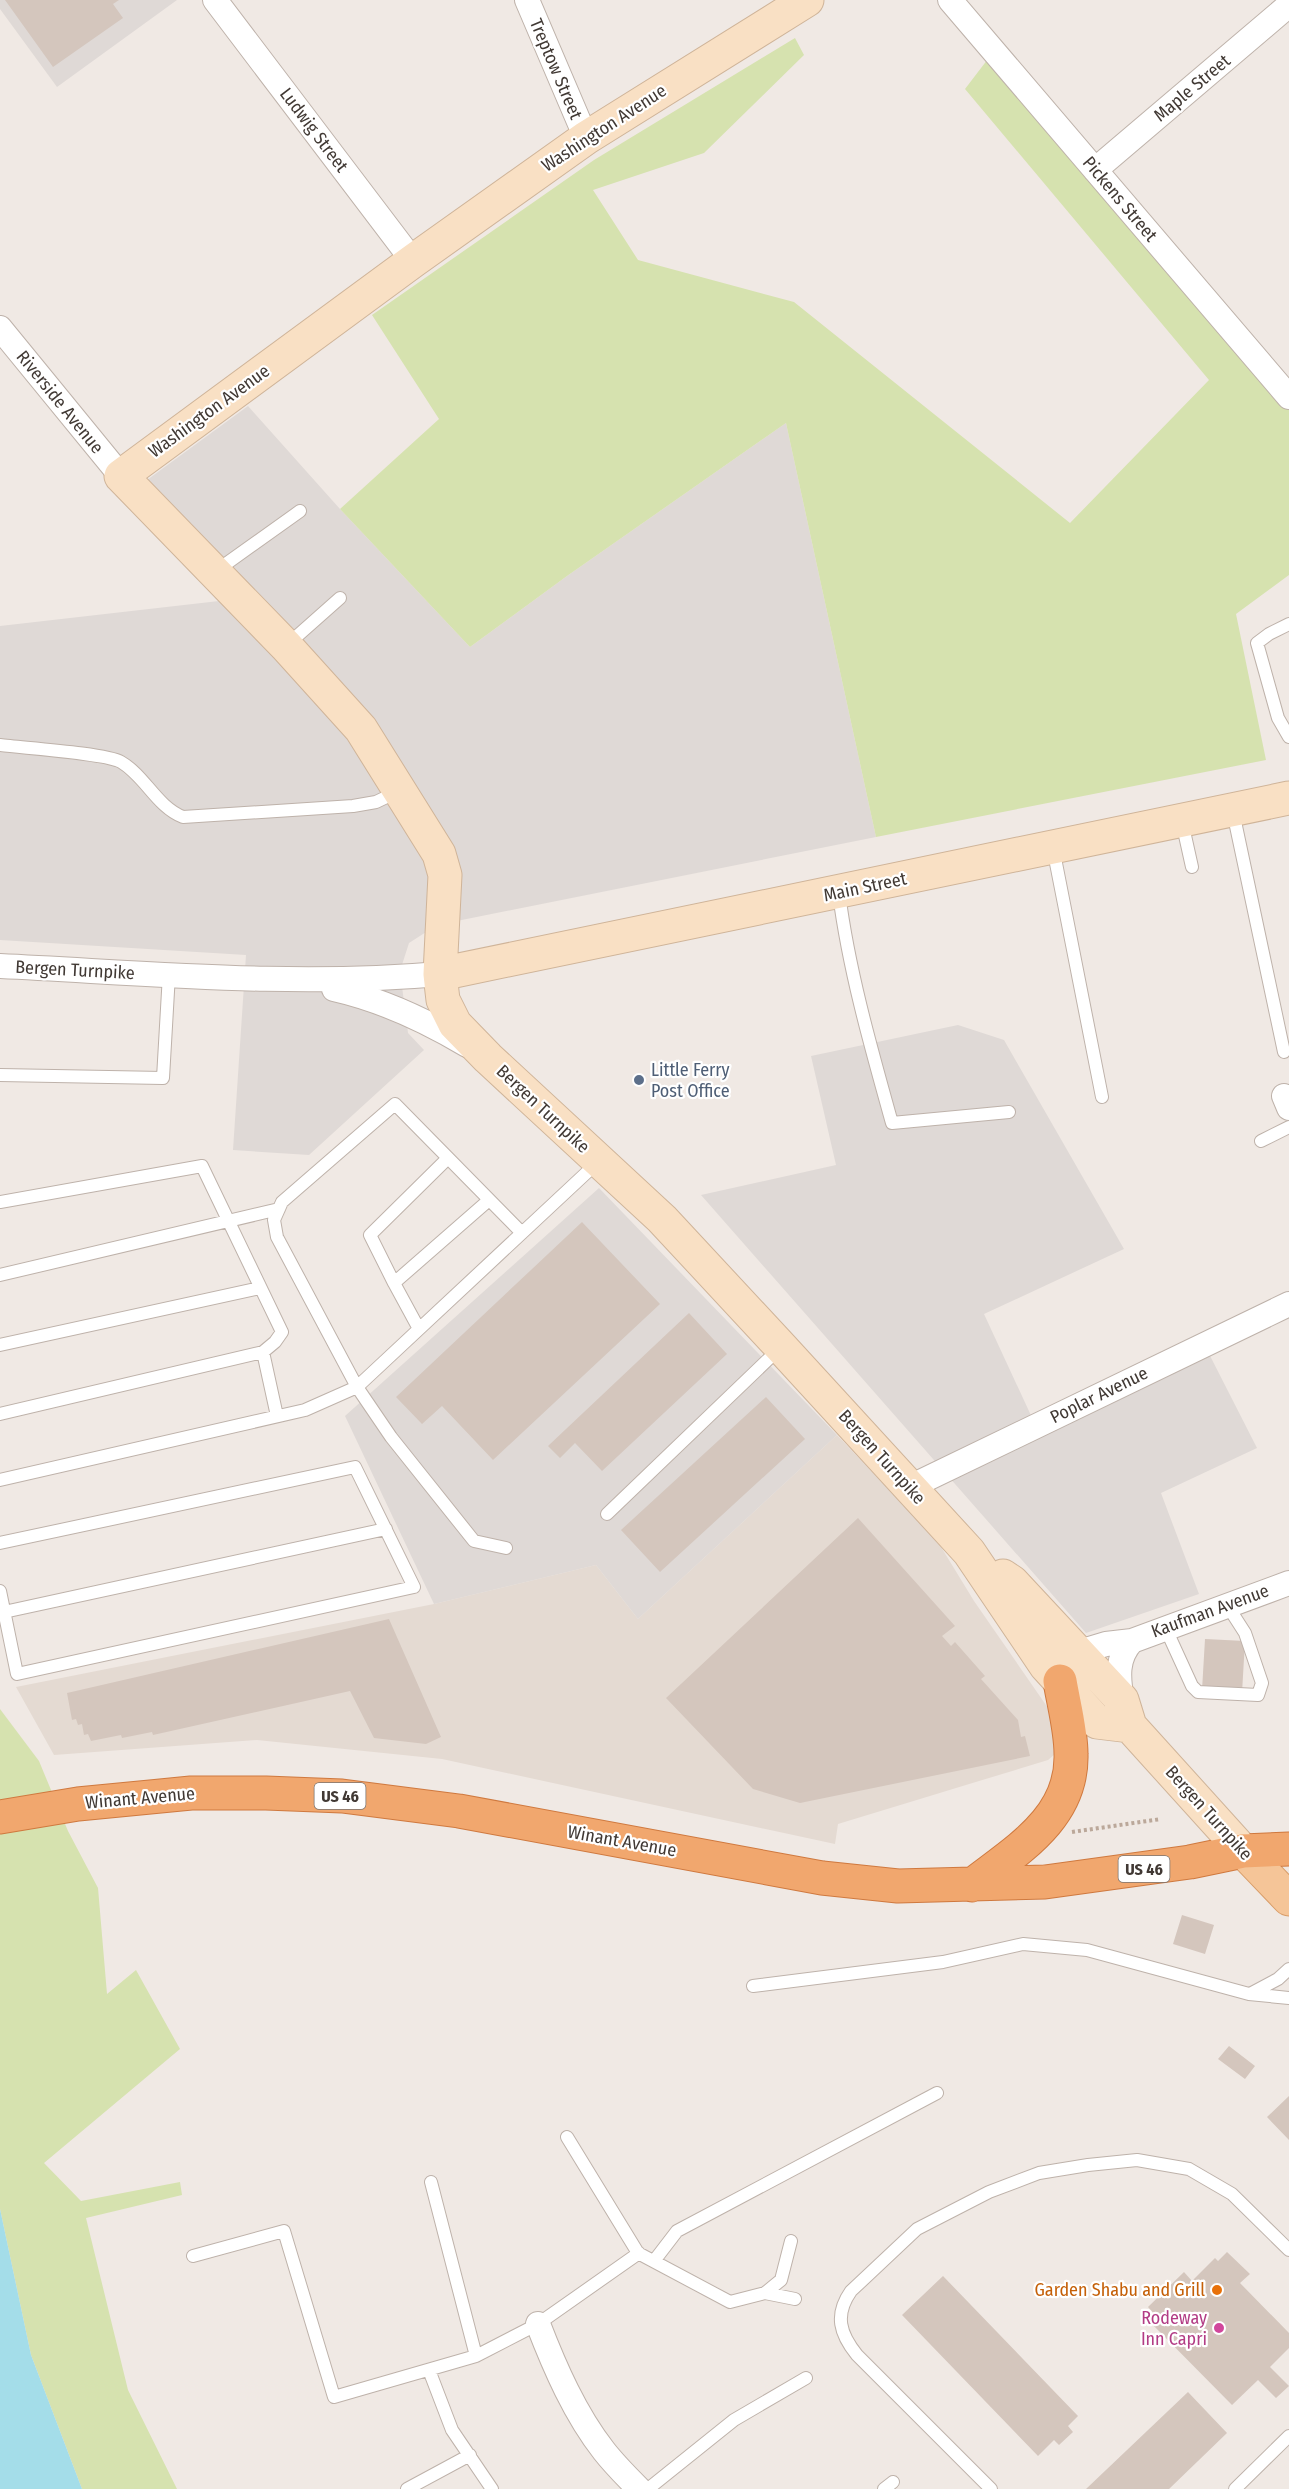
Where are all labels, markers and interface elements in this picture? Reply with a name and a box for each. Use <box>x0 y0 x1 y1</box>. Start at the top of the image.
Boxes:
street label: Treptow Street <box>525 15 587 123</box>
street label: Maple Street <box>1149 50 1235 126</box>
street label: Washington Avenue <box>538 79 671 176</box>
street label: Ludwig Street <box>275 83 353 177</box>
street label: Pickens Street <box>1078 152 1162 246</box>
street label: Riverside Avenue <box>12 346 108 458</box>
street label: Washington Avenue <box>144 360 274 462</box>
street label: Main Street <box>822 867 909 907</box>
street label: Bergen Turnpike <box>15 956 135 984</box>
place label: Little Ferry Post Office <box>651 1059 730 1102</box>
street label: Bergen Turnpike <box>492 1060 594 1158</box>
marker: Little Ferry Post Office <box>632 1073 646 1087</box>
street label: Poplar Avenue <box>1047 1362 1152 1428</box>
street label: Bergen Turnpike <box>834 1405 930 1509</box>
street label: Kaufman Avenue <box>1148 1579 1272 1642</box>
street label: Bergen Turnpike <box>1161 1761 1257 1865</box>
street label: Winant Avenue <box>84 1782 196 1814</box>
road number: US 46 <box>314 1783 366 1809</box>
street label: Winant Avenue <box>566 1821 678 1861</box>
road number: US 46 <box>1118 1856 1170 1882</box>
place label: Garden Shabu and Grill <box>1035 2279 1205 2301</box>
marker: Garden Shabu and Grill <box>1210 2283 1224 2297</box>
place label: Rodeway Inn Capri <box>1141 2307 1207 2350</box>
marker: Rodeway Inn Capri <box>1212 2321 1226 2335</box>

